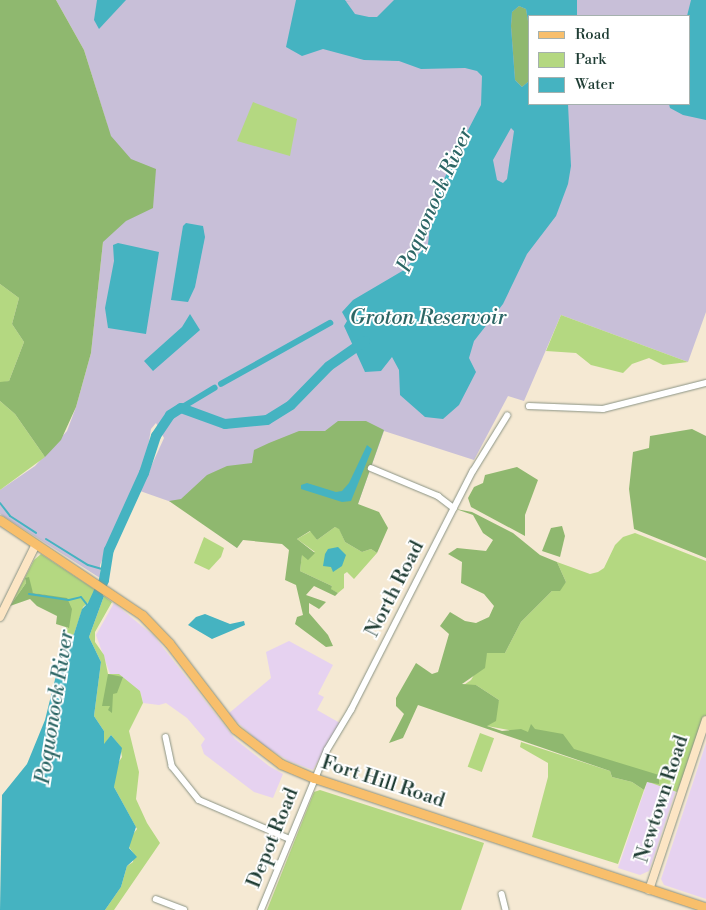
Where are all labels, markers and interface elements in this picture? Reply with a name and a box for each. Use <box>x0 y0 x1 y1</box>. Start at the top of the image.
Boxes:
legend <box>528 15 691 105</box>
text: Road <box>575 25 610 44</box>
text: Park <box>575 50 606 69</box>
text: Water <box>575 75 614 94</box>
water label: Poquonock River <box>392 124 478 276</box>
water label: Groton Reservoir <box>350 305 506 331</box>
street label: North Road <box>361 537 429 641</box>
water label: Poquonock River <box>30 628 80 786</box>
street label: Newtown Road <box>630 732 694 866</box>
street label: Fort Hill Road <box>318 751 448 813</box>
street label: Depot Road <box>242 784 304 892</box>

